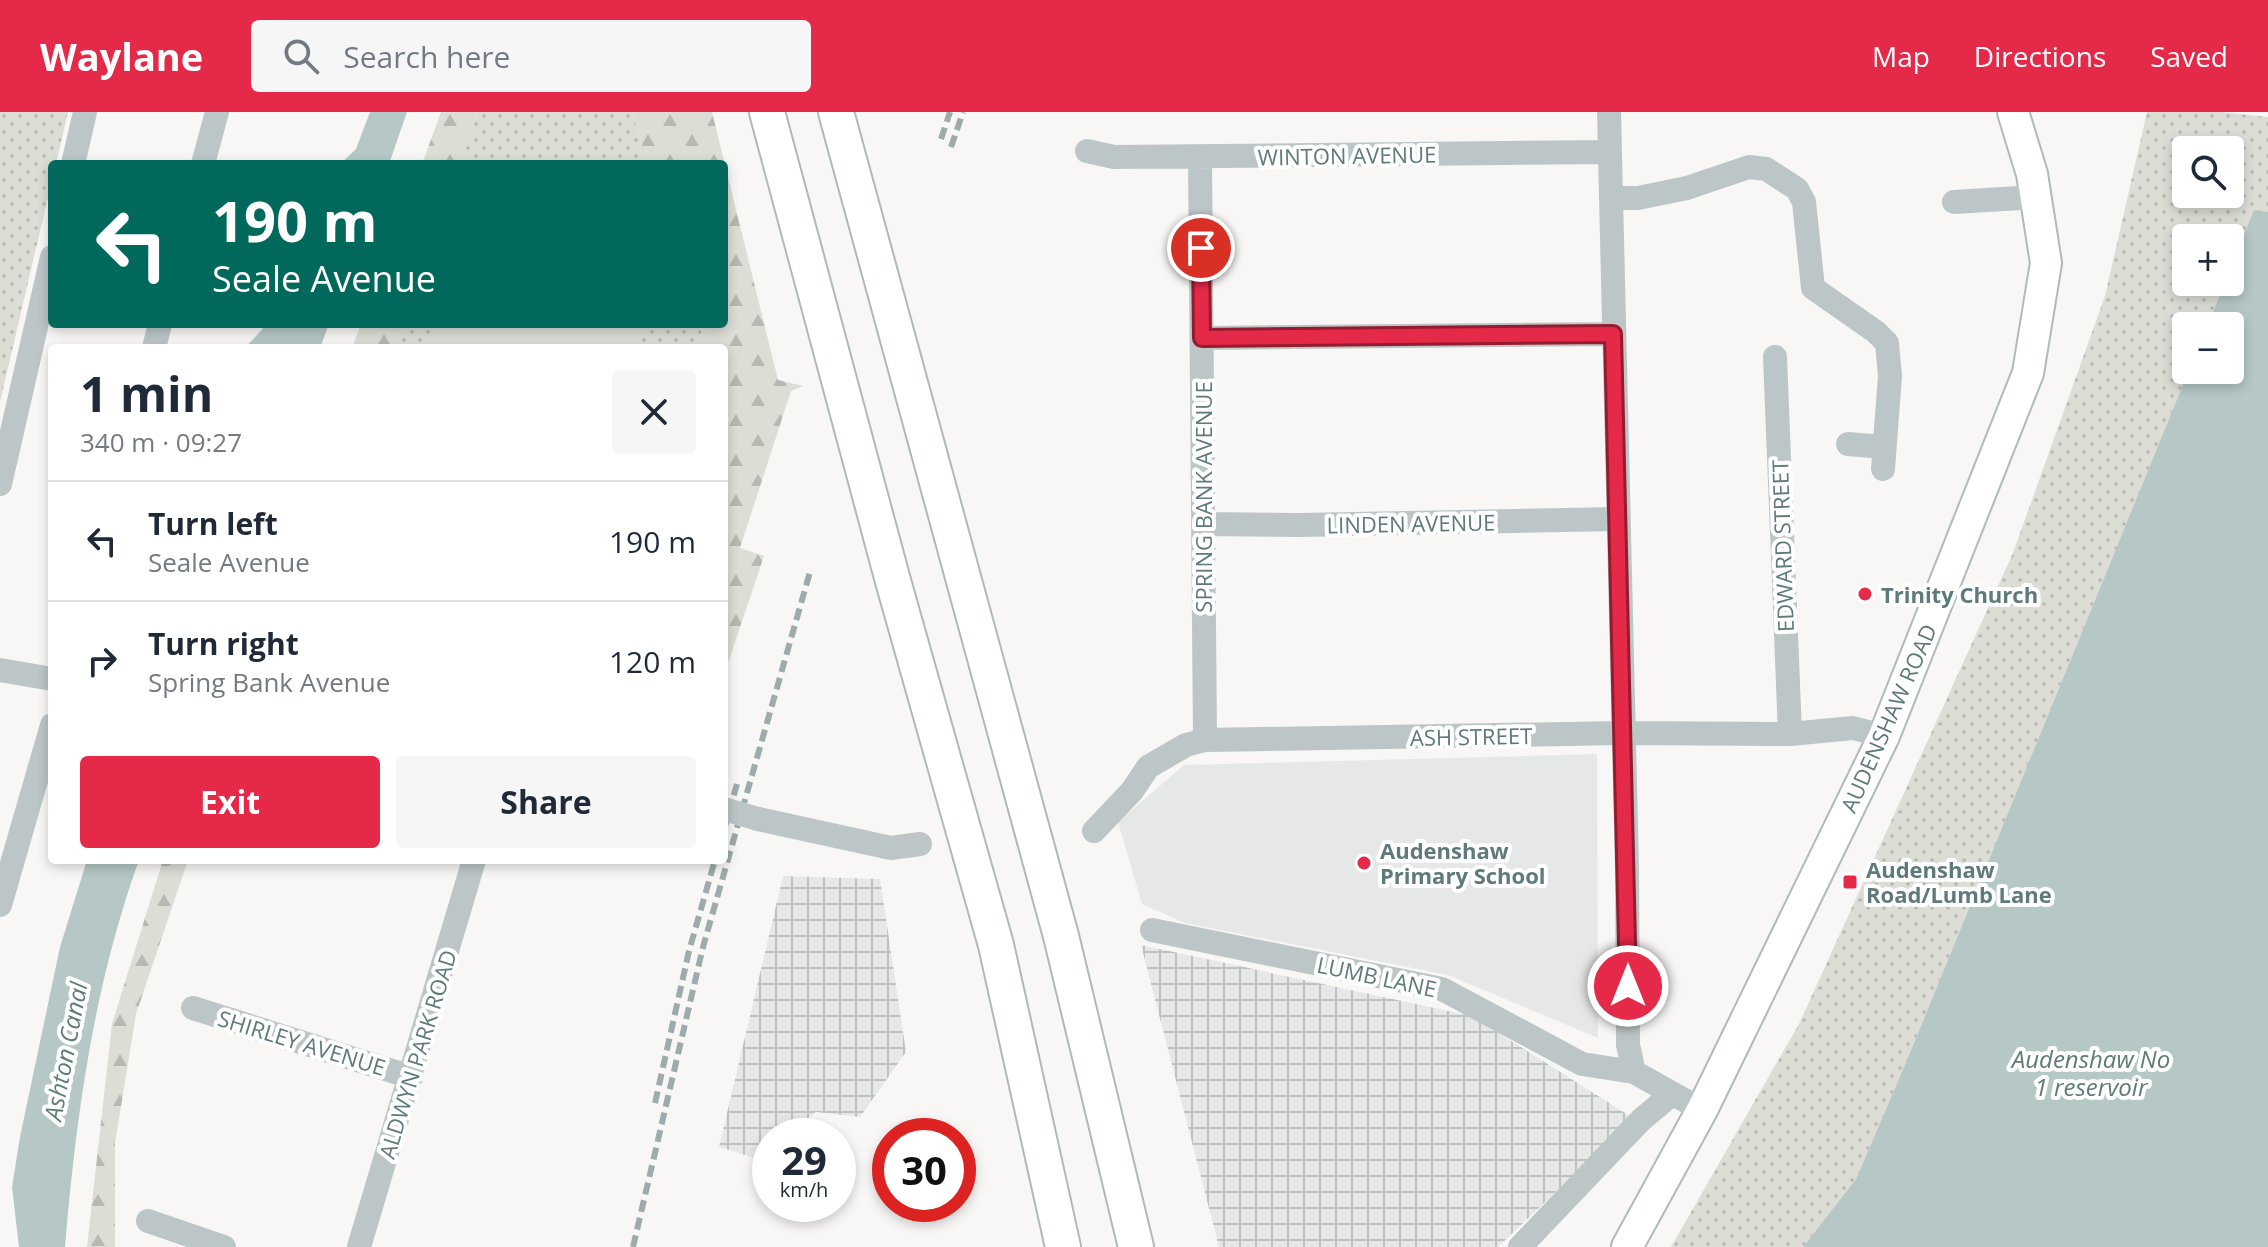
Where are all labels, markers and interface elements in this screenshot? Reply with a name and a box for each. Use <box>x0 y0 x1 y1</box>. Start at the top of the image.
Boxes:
search box <box>251 20 811 92</box>
text: Waylane <box>40 30 203 82</box>
icon: search <box>279 34 323 78</box>
text: Search here <box>343 36 510 77</box>
text: Map <box>1872 37 1930 75</box>
text: Directions <box>1974 37 2106 75</box>
text: Saved <box>2150 37 2228 75</box>
map controls <box>2172 136 2244 384</box>
button: search <box>2172 136 2244 208</box>
street label: WINTON AVENUE <box>1257 138 1437 172</box>
text: 190 m <box>212 182 378 258</box>
icon: left <box>80 192 184 296</box>
pin <box>1167 214 1235 282</box>
button: + <box>2172 224 2244 296</box>
icon: arrive <box>1179 226 1223 270</box>
text: Seale Avenue <box>212 254 436 303</box>
button: − <box>2172 312 2244 384</box>
text: 1 min <box>80 361 213 426</box>
button: close <box>612 370 696 454</box>
street label: SPRING BANK AVENUE <box>1188 381 1218 613</box>
text: 340 m · 09:27 <box>80 424 242 460</box>
street label: EDWARD STREET <box>1764 460 1800 632</box>
text: Turn left <box>148 503 278 544</box>
street label: LINDEN AVENUE <box>1326 507 1496 539</box>
icon: left <box>80 519 124 563</box>
text: 190 m <box>609 521 696 562</box>
text: Seale Avenue <box>148 544 310 580</box>
place label: Trinity Church <box>1881 579 2038 609</box>
marker: Trinity Church <box>1856 585 1874 603</box>
street label: AUDENSHAW ROAD <box>1833 619 1943 817</box>
text: Turn right <box>148 623 299 664</box>
icon: right <box>80 639 124 683</box>
text: 120 m <box>609 641 696 682</box>
text: Spring Bank Avenue <box>148 664 390 700</box>
street label: ASH STREET <box>1410 720 1532 752</box>
button: Exit <box>80 756 380 848</box>
button: Share <box>396 756 696 848</box>
place label: Audenshaw Primary School <box>1380 835 1545 890</box>
marker: Audenshaw Primary School <box>1355 854 1373 872</box>
place label: Audenshaw Road/Lumb Lane <box>1866 854 2052 909</box>
marker: Audenshaw Road/Lumb Lane <box>1841 873 1859 891</box>
position arrow <box>1586 944 1670 1028</box>
street label: ALDWYN PARK ROAD <box>371 946 463 1162</box>
street label: LUMB LANE <box>1314 949 1440 1003</box>
water label: Ashton Canal <box>35 978 95 1125</box>
street label: SHIRLEY AVENUE <box>215 1002 389 1082</box>
water label: Audenshaw No 1 reservoir <box>2010 1042 2170 1103</box>
speed limit sign: 30 <box>872 1118 976 1222</box>
text: 29 <box>781 1132 827 1187</box>
text: km/h <box>780 1176 828 1203</box>

